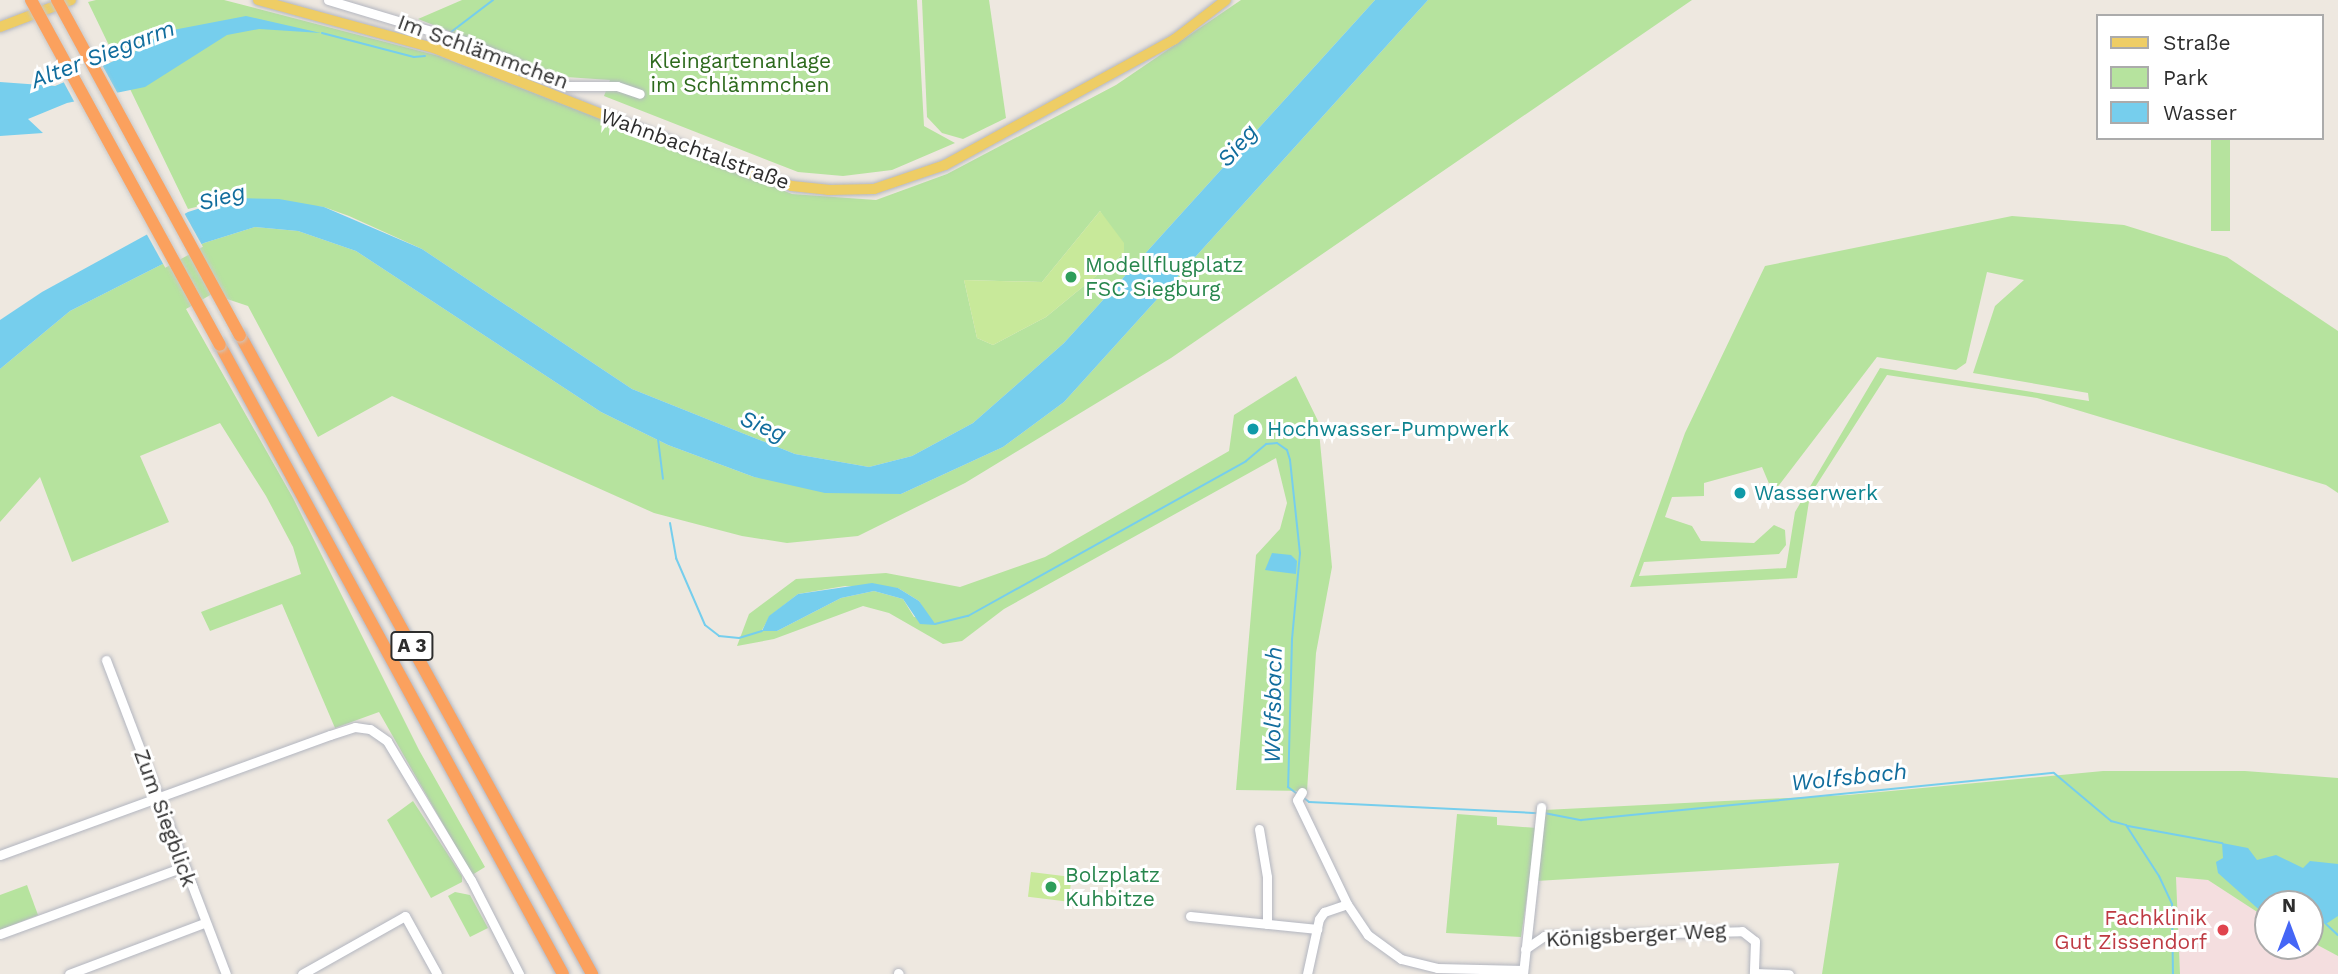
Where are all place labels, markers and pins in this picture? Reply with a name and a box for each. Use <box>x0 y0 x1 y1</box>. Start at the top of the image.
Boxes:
place label: Modellflugplatz FSC Siegburg <box>1085 252 1243 302</box>
marker: Modellflugplatz FSC Siegburg <box>1063 269 1079 285</box>
place label: Hochwasser-Pumpwerk <box>1267 416 1509 442</box>
marker: Hochwasser-Pumpwerk <box>1245 421 1261 437</box>
place label: Wasserwerk <box>1754 480 1878 506</box>
marker: Wasserwerk <box>1732 485 1748 501</box>
place label: Bolzplatz Kuhbitze <box>1065 862 1160 912</box>
marker: Bolzplatz Kuhbitze <box>1043 879 1059 895</box>
place label: Fachklinik Gut Zissendorf <box>2054 905 2207 955</box>
marker: Fachklinik Gut Zissendorf <box>2213 920 2233 940</box>

